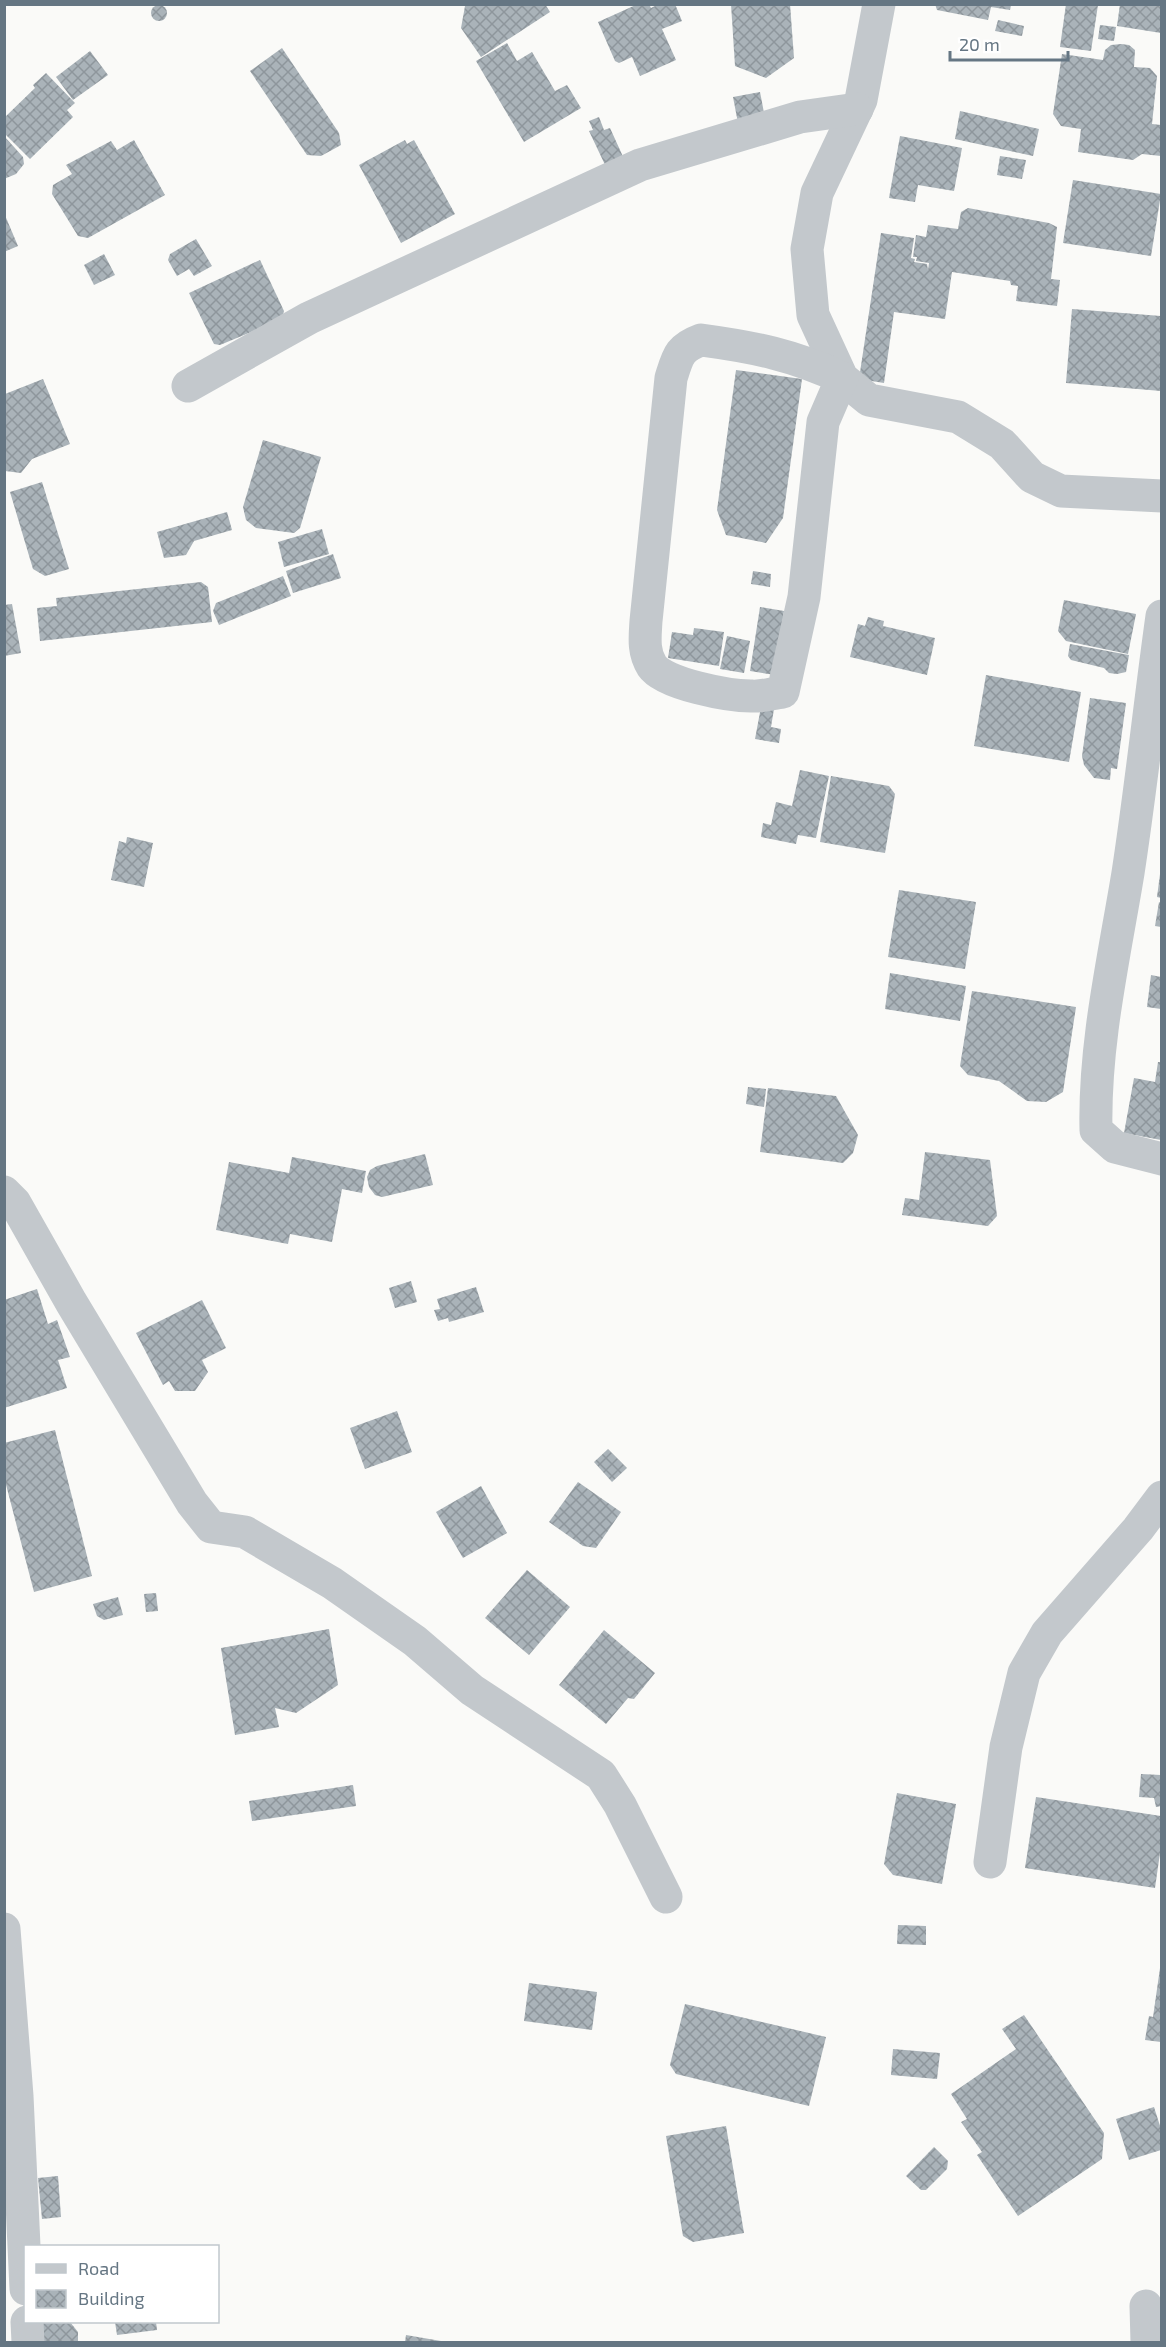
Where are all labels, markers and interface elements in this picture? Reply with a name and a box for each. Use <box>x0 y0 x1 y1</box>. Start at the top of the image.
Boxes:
scale bar <box>950 24 1068 62</box>
text: 20 m <box>959 33 1000 55</box>
legend <box>24 2245 219 2323</box>
text: Road <box>78 2257 119 2279</box>
text: Building <box>78 2287 145 2309</box>

